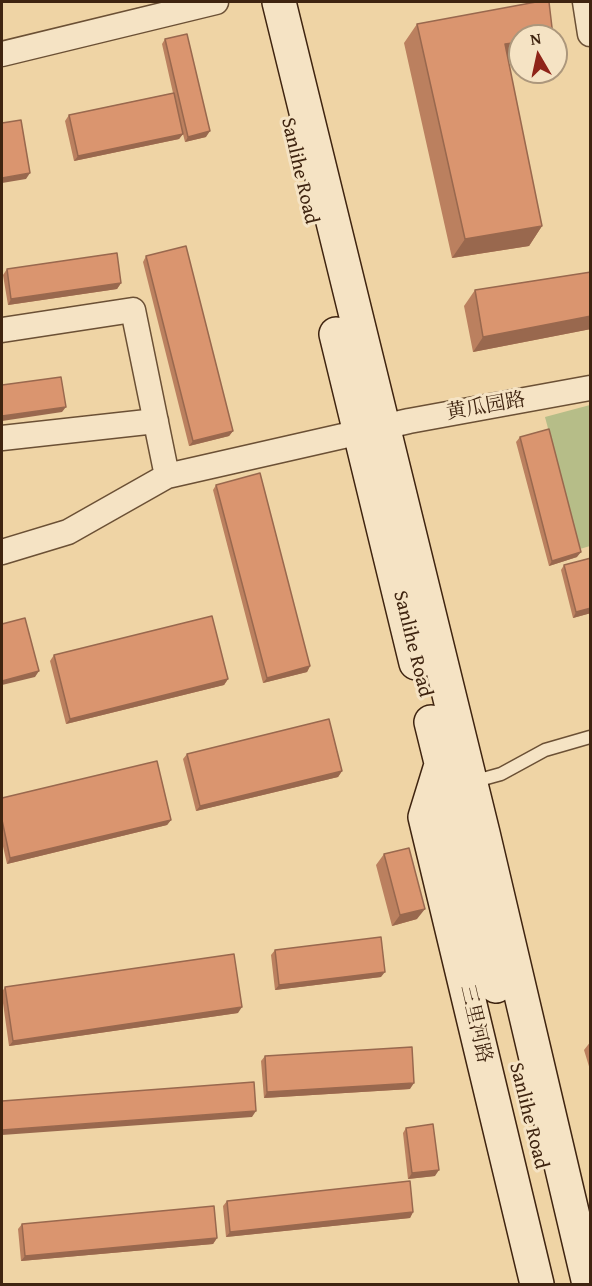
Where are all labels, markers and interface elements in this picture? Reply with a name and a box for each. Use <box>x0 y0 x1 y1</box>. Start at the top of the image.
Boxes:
north arrow <box>508 24 568 84</box>
text: N <box>528 26 543 51</box>
street label: Sanlihe Road <box>275 115 323 227</box>
street label: 黄瓜园路 <box>445 388 527 426</box>
street label: Sanlihe Road <box>387 588 437 700</box>
street label: 三里河路 <box>454 982 496 1066</box>
street label: Sanlihe Road <box>503 1060 553 1172</box>

